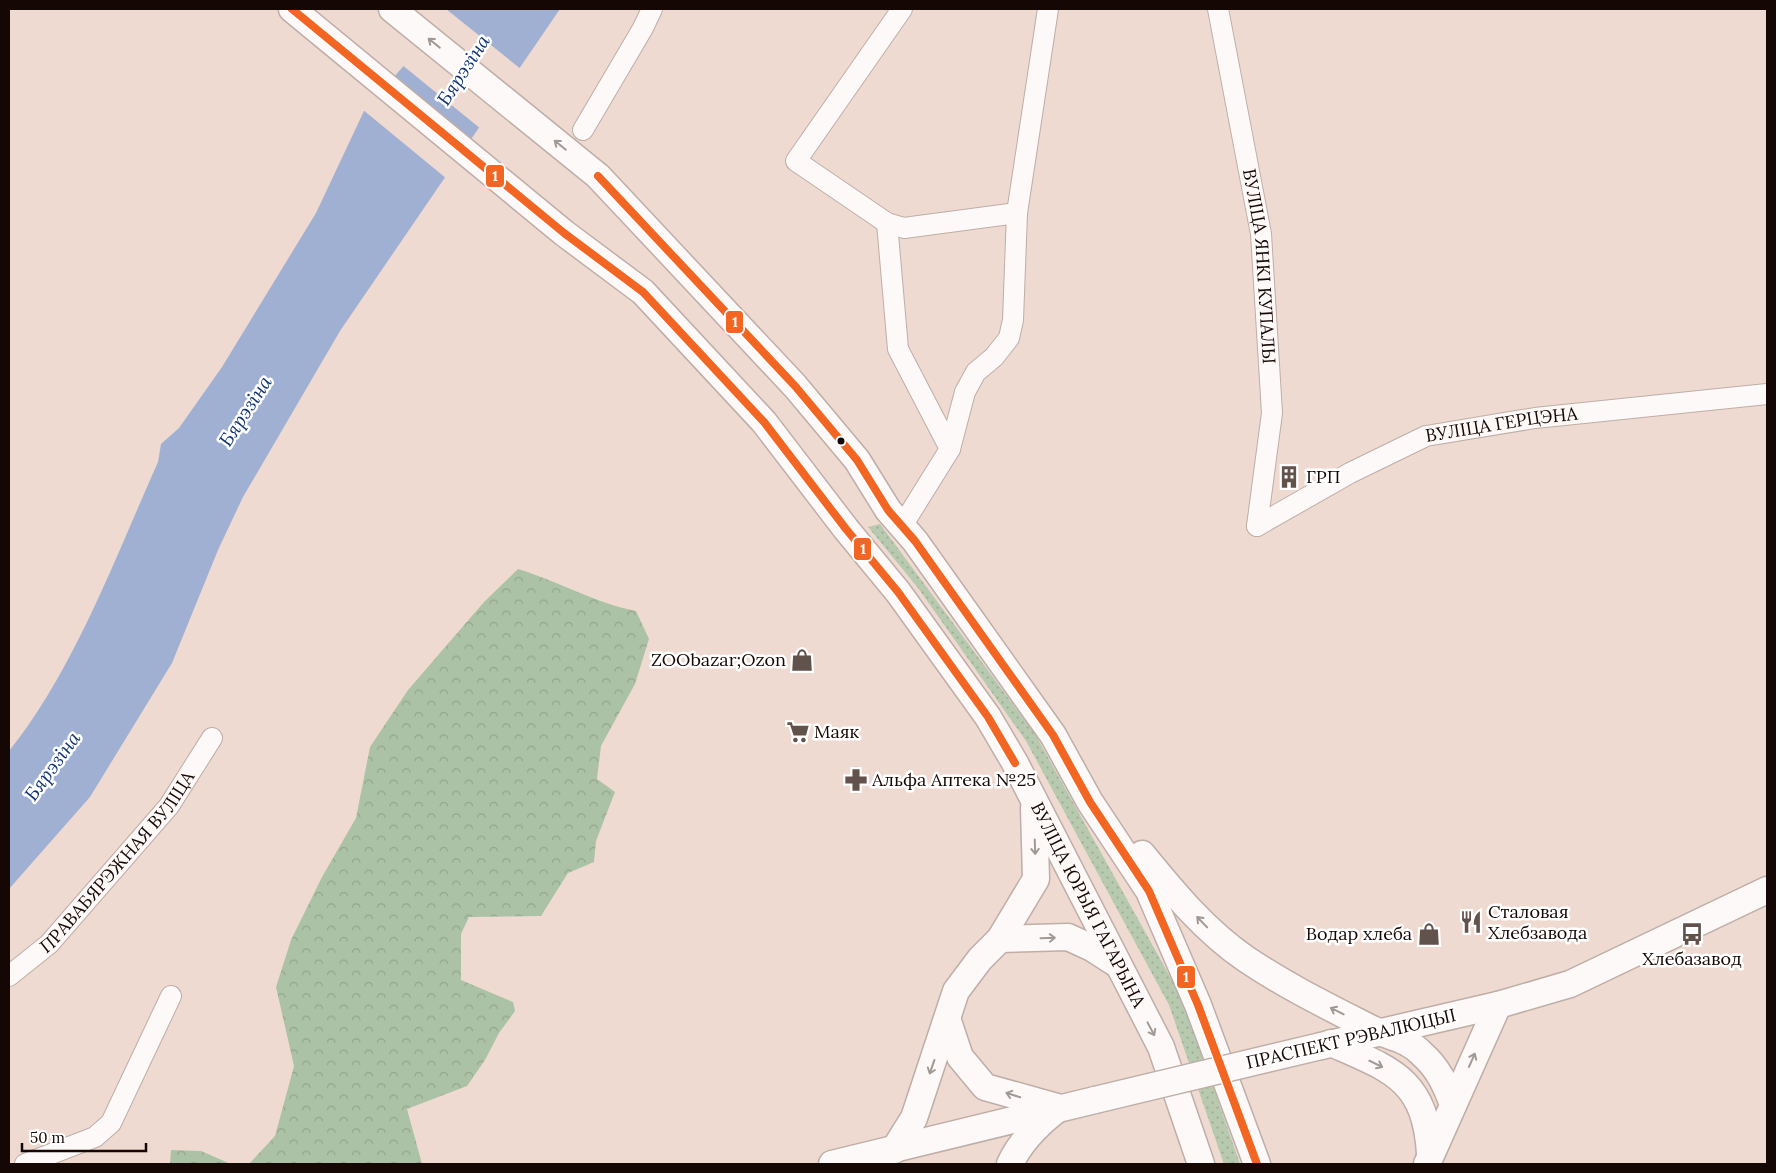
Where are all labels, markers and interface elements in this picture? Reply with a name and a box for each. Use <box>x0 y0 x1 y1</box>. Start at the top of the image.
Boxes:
water label: Бярэзіна <box>431 30 495 110</box>
one-way arrow <box>428 37 441 48</box>
one-way arrow <box>554 140 567 151</box>
line badge: 1 <box>485 164 505 188</box>
text: 1 <box>492 167 498 185</box>
street label: ВУЛІЦА ЯНКІ КУПАЛЫ <box>1238 167 1281 365</box>
line badge: 1 <box>725 310 744 334</box>
text: 1 <box>732 313 738 331</box>
water label: Бярэзіна <box>213 371 277 451</box>
street label: ВУЛІЦА ГЕРЦЭНА <box>1424 402 1579 447</box>
unlabelled marker <box>836 436 846 446</box>
building icon: ГРП <box>1276 464 1302 490</box>
place label: ГРП <box>1306 465 1340 488</box>
line badge: 1 <box>853 537 872 561</box>
text: 1 <box>860 540 866 558</box>
shop icon: ZOObazar;Ozon <box>789 647 815 673</box>
place label: ZOObazar;Ozon <box>651 648 786 671</box>
supermarket icon: Маяк <box>785 719 811 745</box>
place label: Маяк <box>814 720 860 743</box>
water label: Бярэзіна <box>19 726 85 805</box>
street label: ПРАВАБЯРЭЖНАЯ ВУЛІЦА <box>35 766 200 958</box>
pharmacy icon: Альфа Аптека №25 <box>843 767 869 793</box>
place label: Альфа Аптека №25 <box>871 768 1036 791</box>
street label: ВУЛІЦА ЮРЫЯ ГАГАРЫНА <box>1026 798 1151 1012</box>
one-way arrow <box>1030 839 1040 855</box>
place label: Сталовая Хлебзавода <box>1488 900 1587 944</box>
restaurant icon: Сталовая Хлебзавода <box>1458 909 1484 935</box>
one-way arrow <box>1196 915 1208 928</box>
shop icon: Водар хлеба <box>1416 921 1442 947</box>
bus stop icon: Хлебазавод <box>1679 921 1705 947</box>
place label: Водар хлеба <box>1306 922 1412 945</box>
one-way arrow <box>1040 933 1056 942</box>
place label: Хлебазавод <box>1642 947 1742 970</box>
line badge: 1 <box>1176 965 1196 989</box>
text: 1 <box>1183 968 1189 986</box>
street label: ПРАСПЕКТ РЭВАЛЮЦЫІ <box>1244 1003 1458 1074</box>
one-way arrow <box>1330 1006 1345 1015</box>
one-way arrow <box>1147 1021 1157 1036</box>
one-way arrow <box>1469 1053 1478 1068</box>
one-way arrow <box>927 1058 936 1074</box>
one-way arrow <box>1368 1059 1383 1069</box>
one-way arrow <box>1005 1090 1021 1100</box>
scale bar <box>22 1120 146 1152</box>
text: 50 m <box>30 1128 65 1147</box>

